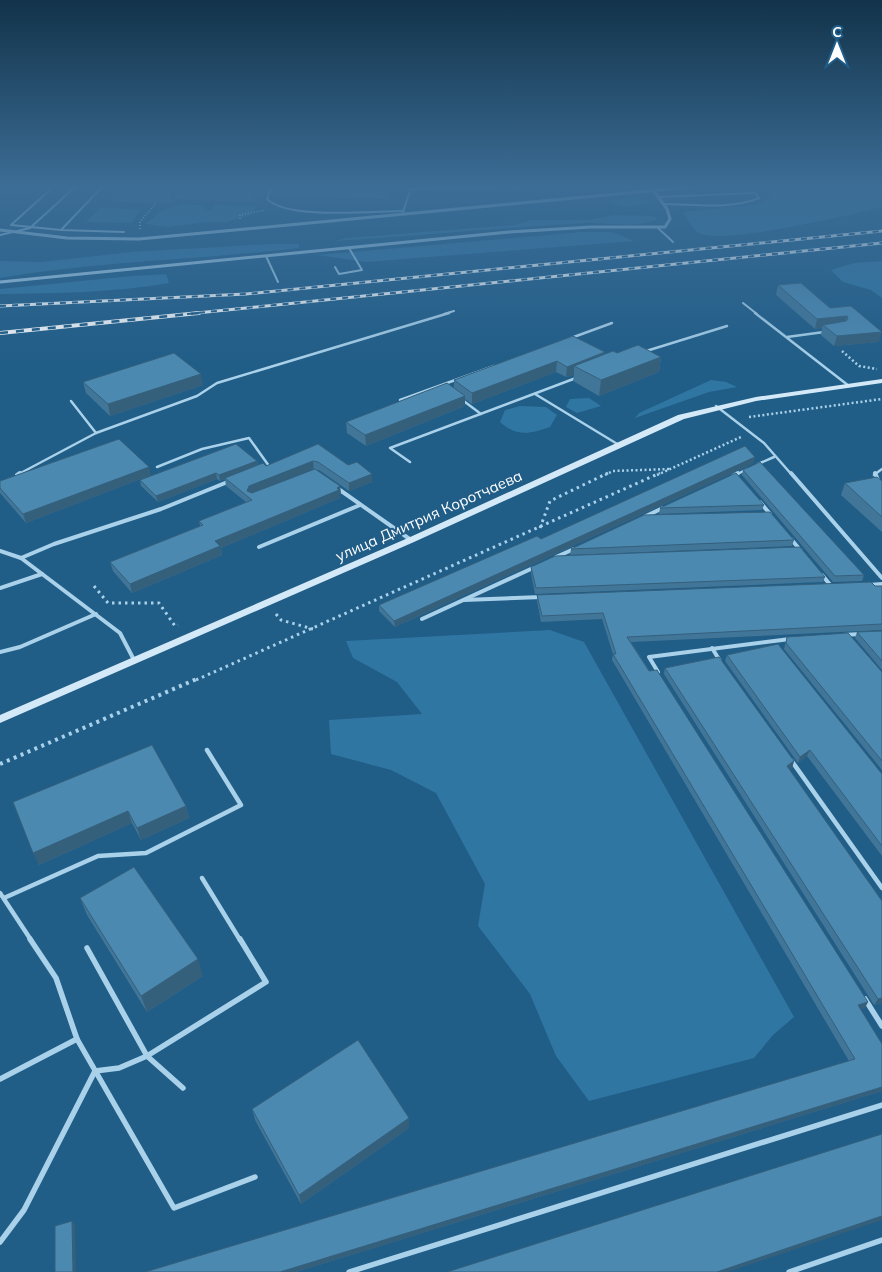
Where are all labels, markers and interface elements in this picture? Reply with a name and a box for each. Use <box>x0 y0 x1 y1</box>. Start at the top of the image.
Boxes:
north arrow <box>812 20 862 70</box>
text: С <box>832 23 842 41</box>
street label: улица Дмитрия Коротчаева <box>333 466 525 565</box>

